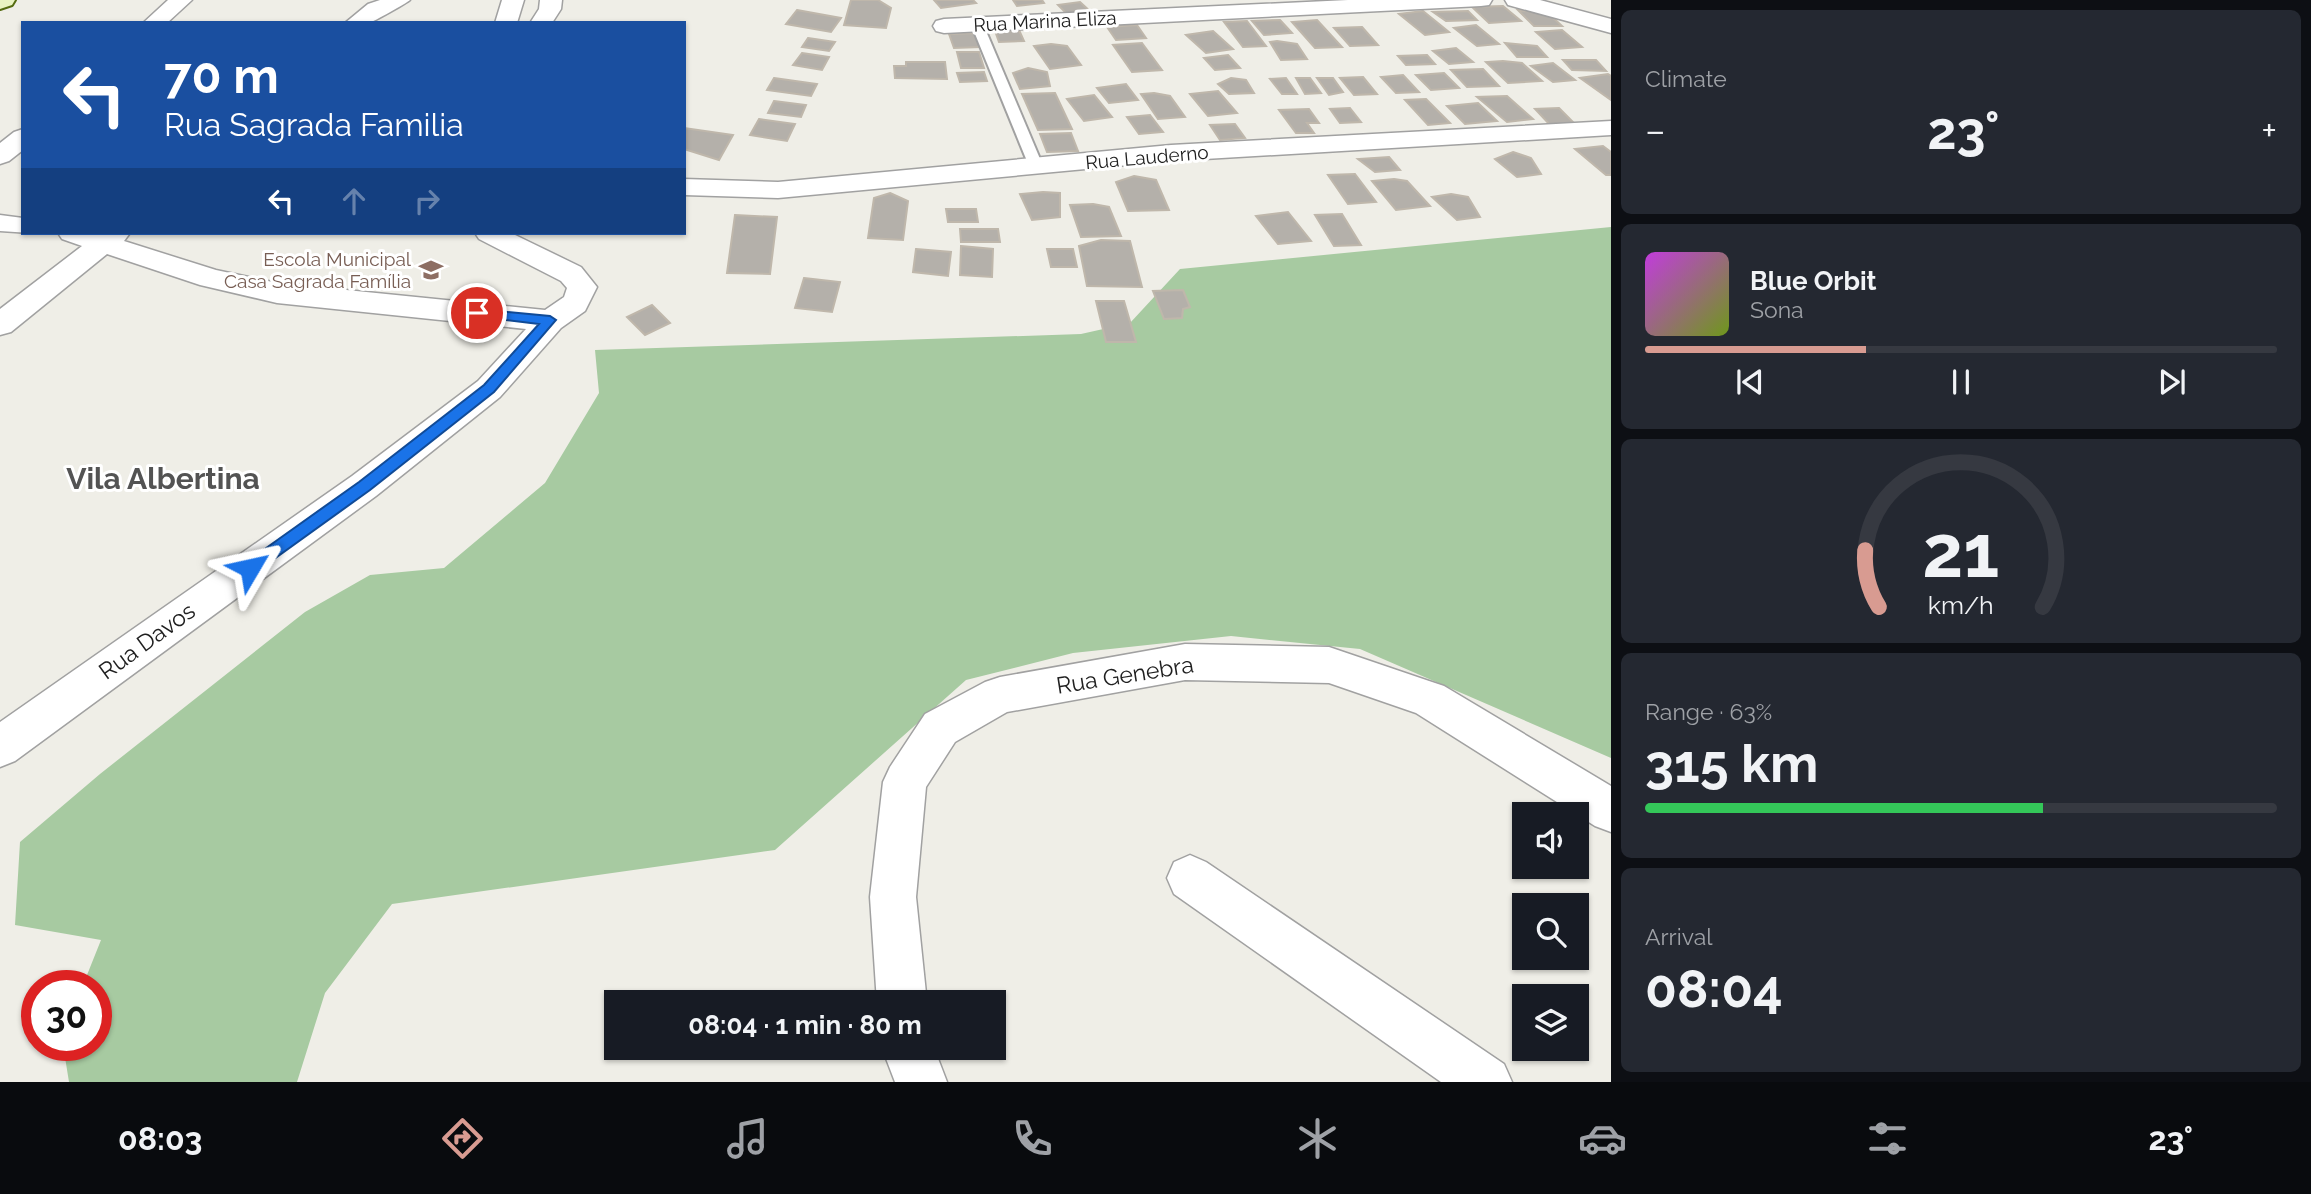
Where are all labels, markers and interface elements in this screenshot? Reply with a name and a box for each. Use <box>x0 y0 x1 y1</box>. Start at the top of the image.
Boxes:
street label: Rua Marina Eliza <box>973 6 1117 36</box>
text: 70 m <box>164 47 279 104</box>
icon: left <box>49 49 140 140</box>
text: Climate <box>1645 65 1727 92</box>
text: 23° <box>1927 100 2000 161</box>
text: Rua Sagrada Familia <box>164 106 464 143</box>
text: − <box>1645 108 1665 153</box>
text: + <box>2261 108 2277 153</box>
street label: Rua Lauderno <box>1085 141 1209 173</box>
icon: left <box>262 182 300 220</box>
icon: ahead <box>335 182 373 220</box>
icon: right <box>408 182 446 220</box>
place label: Escola Municipal Casa Sagrada Família <box>224 248 412 292</box>
school or university icon: Escola Municipal Casa Sagrada Família <box>417 256 445 284</box>
text: Blue Orbit <box>1750 266 1877 296</box>
pin <box>447 283 507 343</box>
icon: arrive <box>458 294 496 332</box>
text: Sona <box>1750 296 1804 323</box>
icon: previous <box>1731 363 1769 401</box>
icon: pause <box>1942 363 1980 401</box>
icon: next <box>2153 363 2191 401</box>
district label: Vila Albertina <box>66 461 260 496</box>
text: 21 <box>1922 509 2000 594</box>
position arrow <box>213 531 287 605</box>
text: km/h <box>1928 590 1994 620</box>
street label: Rua Davos <box>93 597 200 684</box>
street label: Rua Genebra <box>1054 650 1195 699</box>
text: Range · 63% <box>1645 698 1772 725</box>
text: 315 km <box>1645 733 1818 794</box>
map controls <box>1512 802 1589 1061</box>
button: sound <box>1512 802 1589 879</box>
button: search <box>1512 893 1589 970</box>
text: Arrival <box>1645 923 1712 950</box>
text: 08:04 <box>1645 958 1783 1019</box>
speed limit sign: 30 <box>21 970 112 1061</box>
button: layers <box>1512 984 1589 1061</box>
text: 08:04 · 1 min · 80 m <box>688 1010 922 1040</box>
icon: directions <box>438 1114 487 1163</box>
icon: music <box>723 1114 772 1163</box>
icon: phone <box>1008 1114 1057 1163</box>
icon: climate <box>1293 1114 1342 1163</box>
icon: car <box>1578 1114 1627 1163</box>
icon: filters <box>1863 1114 1912 1163</box>
text: 08:03 <box>118 1120 202 1157</box>
text: 23° <box>2148 1120 2193 1157</box>

